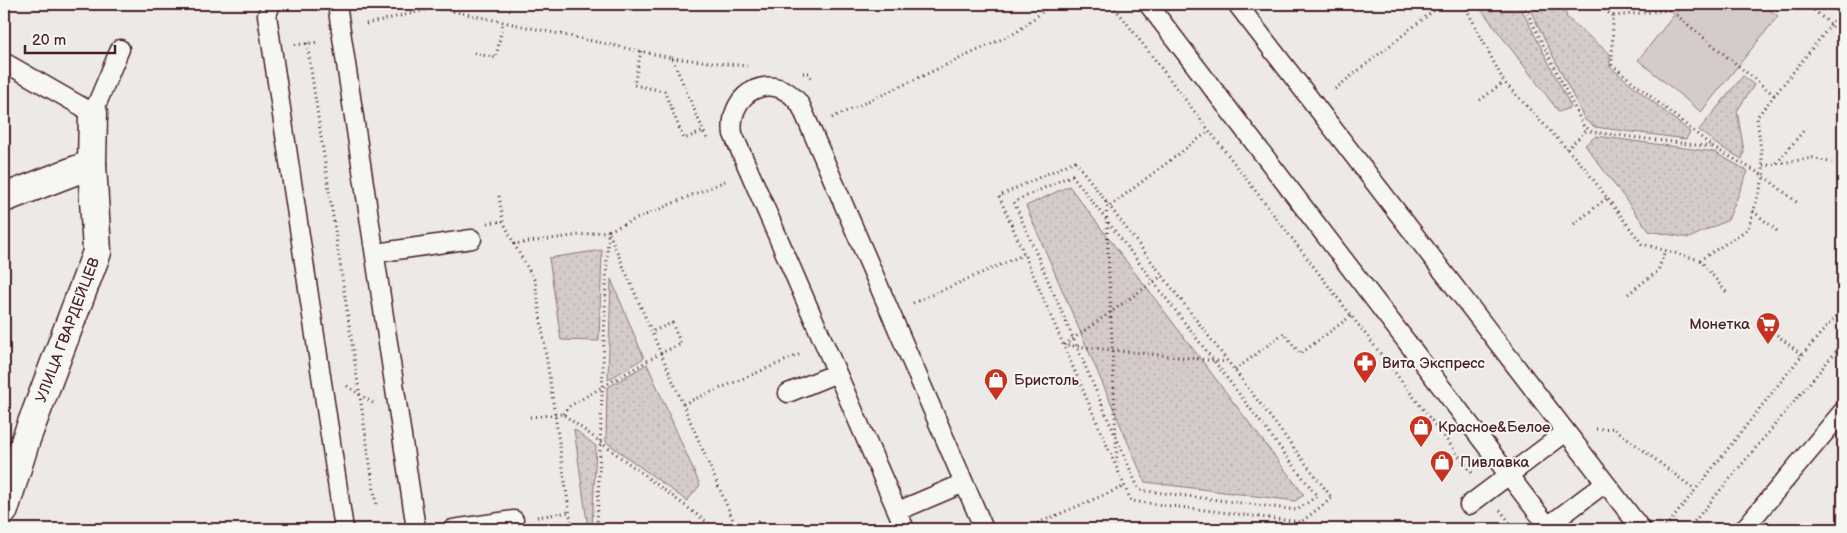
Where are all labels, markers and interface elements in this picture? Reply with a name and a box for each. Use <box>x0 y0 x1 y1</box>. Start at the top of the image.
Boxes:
scale bar <box>25 22 115 54</box>
text: 20 m <box>32 31 66 50</box>
street label: УЛИЦА ГВАРДЕЙЦЕВ <box>31 254 104 405</box>
supermarket icon: Монетка <box>1755 311 1781 345</box>
place label: Монетка <box>1689 315 1750 334</box>
pharmacy icon: Вита Экспресс <box>1352 350 1378 384</box>
place label: Вита Экспресс <box>1382 354 1486 373</box>
shop icon: Бристоль <box>983 367 1009 401</box>
place label: Бристоль <box>1014 371 1079 390</box>
shop icon: Красное&Белое <box>1408 414 1434 448</box>
place label: Красное&Белое <box>1438 418 1550 437</box>
shop icon: Пивлавка <box>1429 449 1455 483</box>
place label: Пивлавка <box>1460 453 1529 472</box>

